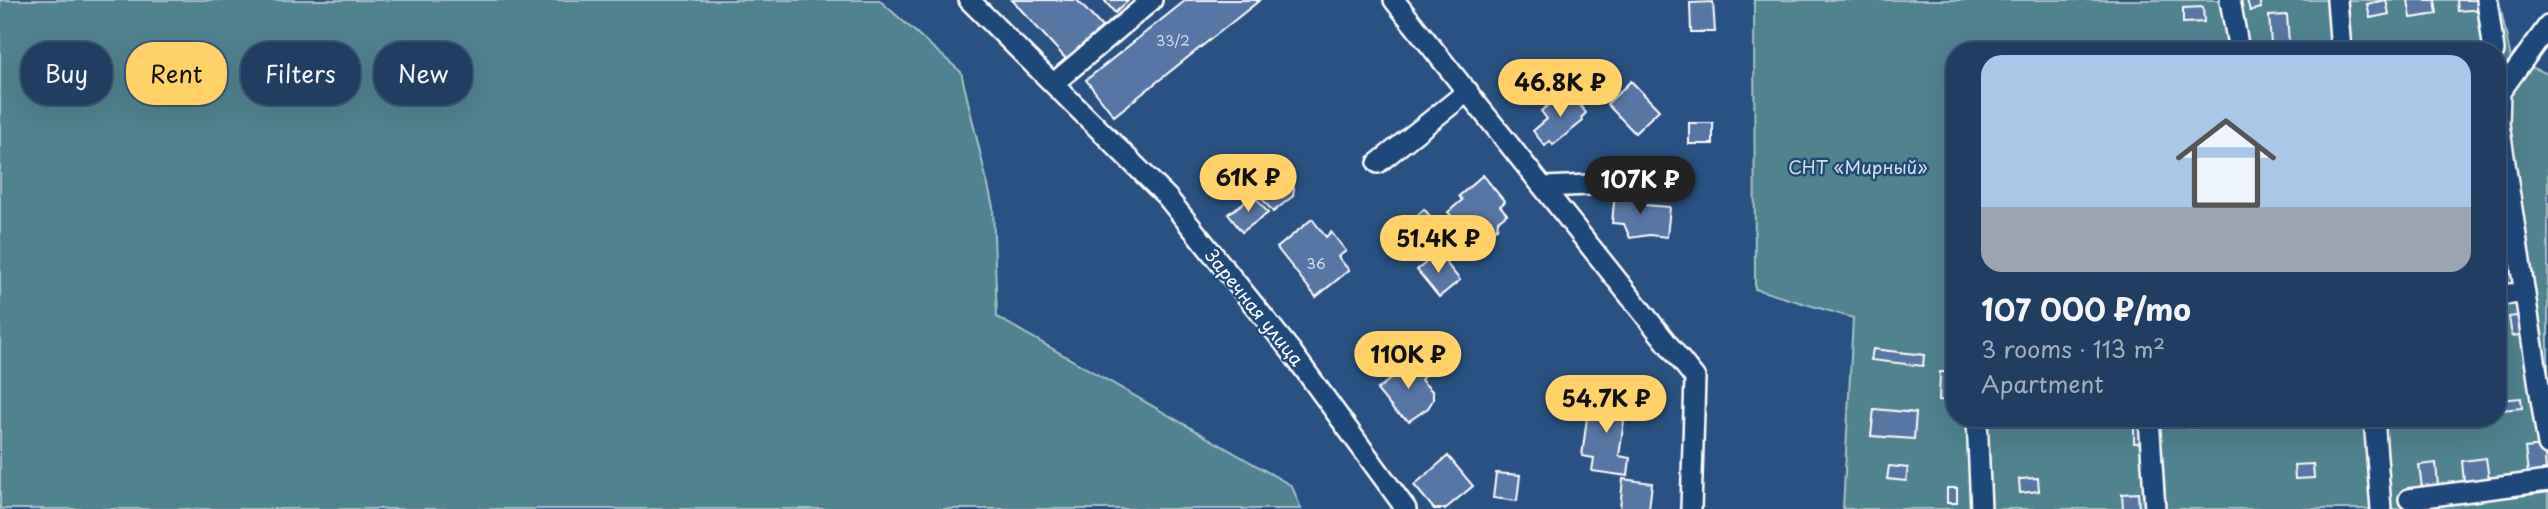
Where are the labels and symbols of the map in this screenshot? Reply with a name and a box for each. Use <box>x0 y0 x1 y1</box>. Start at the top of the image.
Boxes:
house number: 33/2 <box>1156 30 1190 51</box>
pin: 46.8K ₽ <box>1495 60 1625 119</box>
park label: СНТ «Мирный» <box>1788 153 1928 180</box>
pin: 61K ₽ <box>1199 154 1297 214</box>
pin: 107K ₽ <box>1583 156 1697 216</box>
pin: 51.4K ₽ <box>1373 216 1503 275</box>
street label: Заречная улица <box>1199 243 1311 372</box>
house number: 36 <box>1306 253 1326 274</box>
pin: 110K ₽ <box>1351 332 1465 391</box>
pin: 54.7K ₽ <box>1541 376 1671 435</box>

